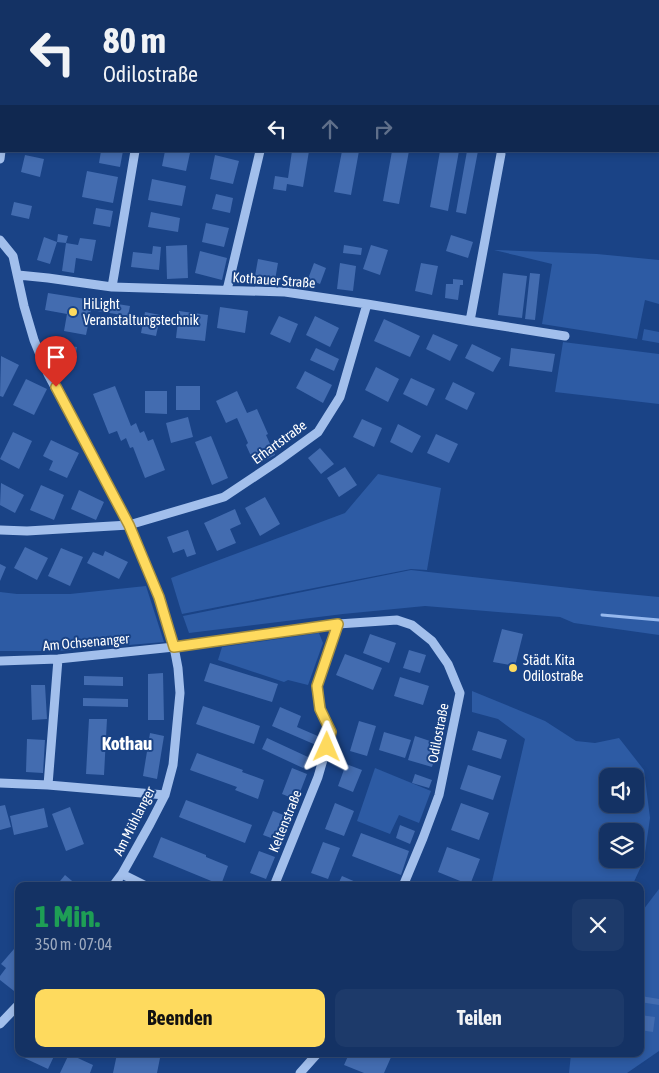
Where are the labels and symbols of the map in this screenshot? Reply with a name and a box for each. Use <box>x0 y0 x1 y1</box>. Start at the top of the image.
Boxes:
street label: Kothauer Straße <box>232 269 316 291</box>
place label: HiLight Veranstaltungstechnik <box>83 296 199 328</box>
marker: HiLight Veranstaltungstechnik <box>67 306 79 318</box>
pin <box>35 336 77 387</box>
street label: Erhartstraße <box>249 417 309 467</box>
street label: Am Ochsenanger <box>42 630 131 654</box>
place label: Städt. Kita Odilostraße <box>523 652 583 684</box>
marker: Städt. Kita Odilostraße <box>507 662 519 674</box>
street label: Odilostraße <box>424 702 452 764</box>
position arrow <box>300 720 352 772</box>
district label: Kothau <box>102 732 152 754</box>
street label: Am Mühlanger <box>110 783 159 858</box>
street label: Keltenstraße <box>265 787 305 855</box>

